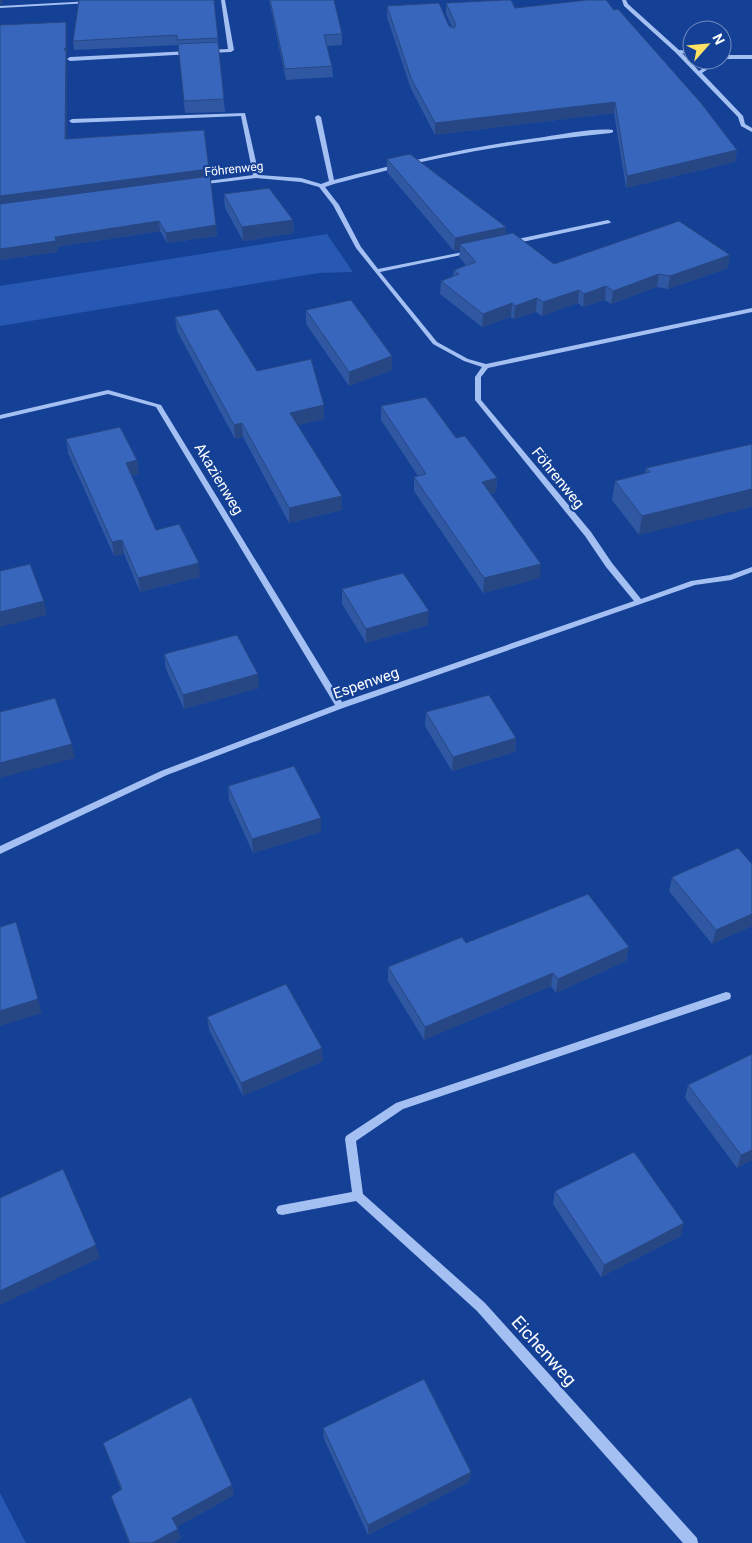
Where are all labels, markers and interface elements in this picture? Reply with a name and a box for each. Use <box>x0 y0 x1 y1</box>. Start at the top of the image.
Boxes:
north arrow <box>682 20 732 70</box>
text: N <box>709 31 728 47</box>
street label: Föhrenweg <box>204 159 264 179</box>
street label: Akazienweg <box>191 440 247 518</box>
street label: Föhrenweg <box>528 444 588 512</box>
street label: Espenweg <box>331 663 401 703</box>
street label: Eichenweg <box>508 1311 581 1390</box>

